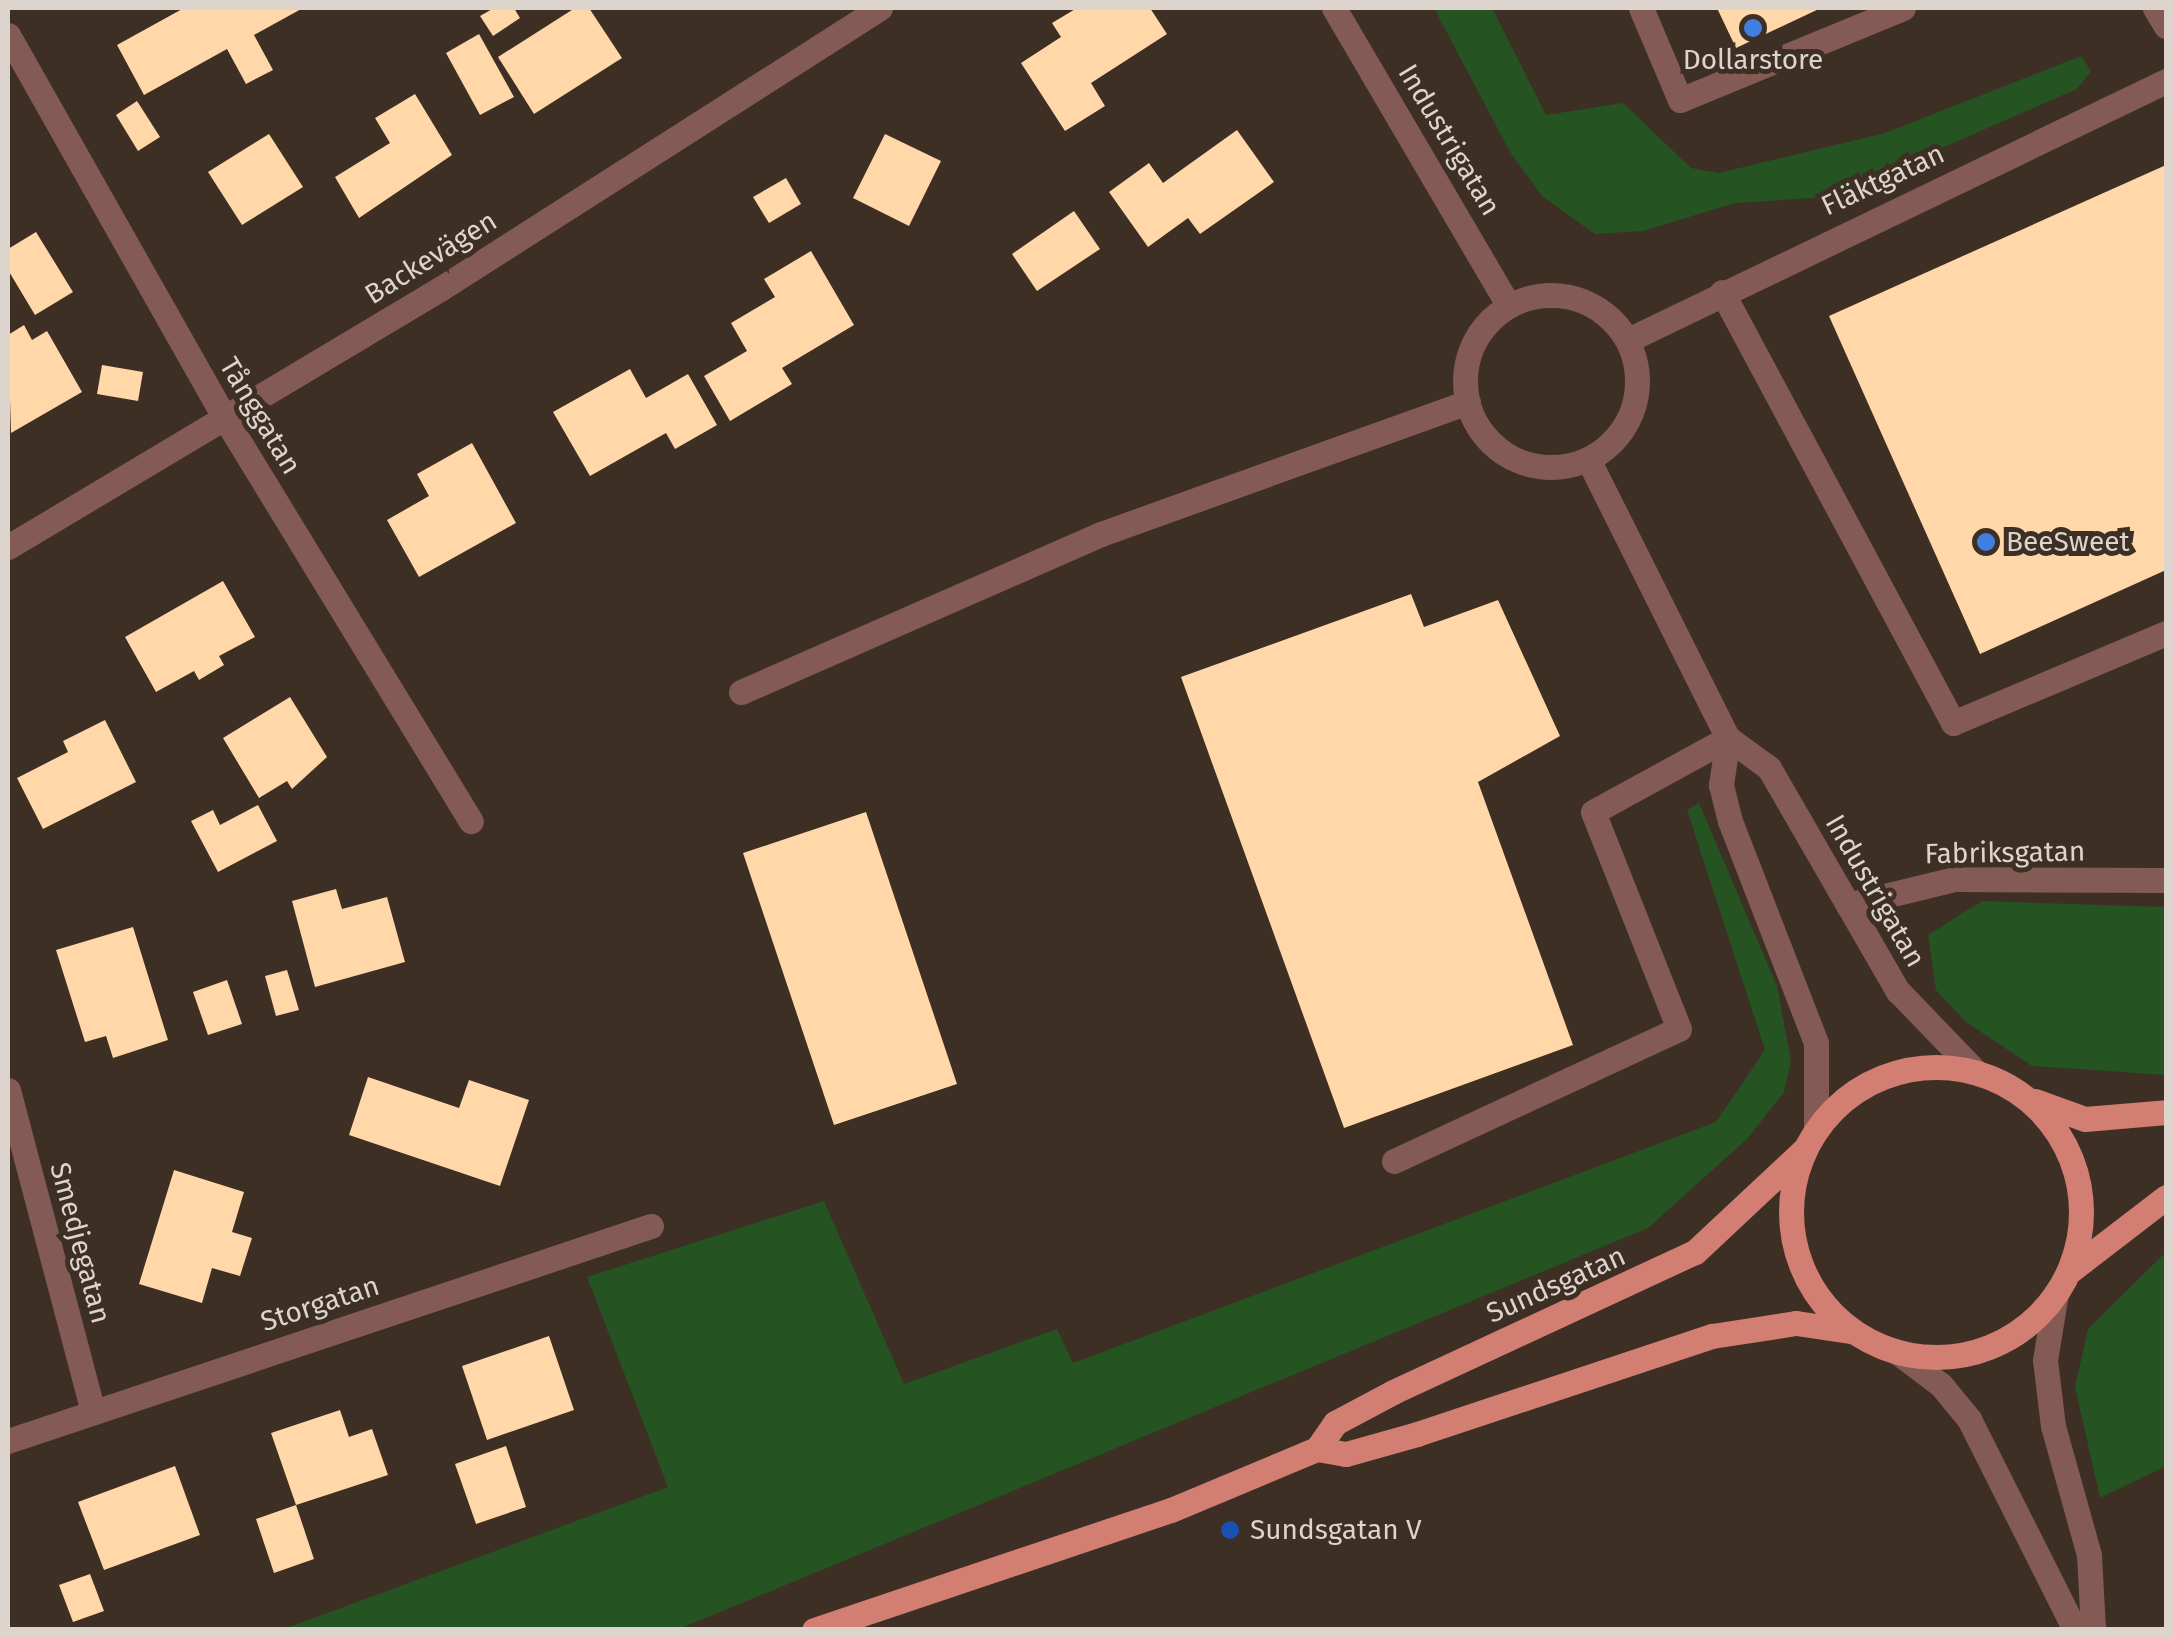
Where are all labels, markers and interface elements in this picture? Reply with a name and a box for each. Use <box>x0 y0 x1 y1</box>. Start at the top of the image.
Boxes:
marker: Dollarstore <box>1742 17 1764 39</box>
place label: Dollarstore <box>1683 43 1823 77</box>
street label: Industrigatan <box>1391 58 1507 222</box>
street label: Fläktgatan <box>1816 137 1950 223</box>
street label: Backevägen <box>359 204 503 312</box>
street label: Tånggatan <box>212 352 308 480</box>
place label: BeeSweet <box>2006 525 2130 559</box>
marker: BeeSweet <box>1975 531 1997 553</box>
street label: Industrigatan <box>1818 809 1932 973</box>
street label: Fabriksgatan <box>1924 835 2086 871</box>
street label: Smedjegatan <box>42 1159 118 1327</box>
street label: Sundsgatan <box>1481 1239 1631 1331</box>
street label: Storgatan <box>257 1269 383 1339</box>
place label: Sundsgatan V <box>1250 1513 1422 1547</box>
marker: Sundsgatan V <box>1219 1519 1241 1541</box>

